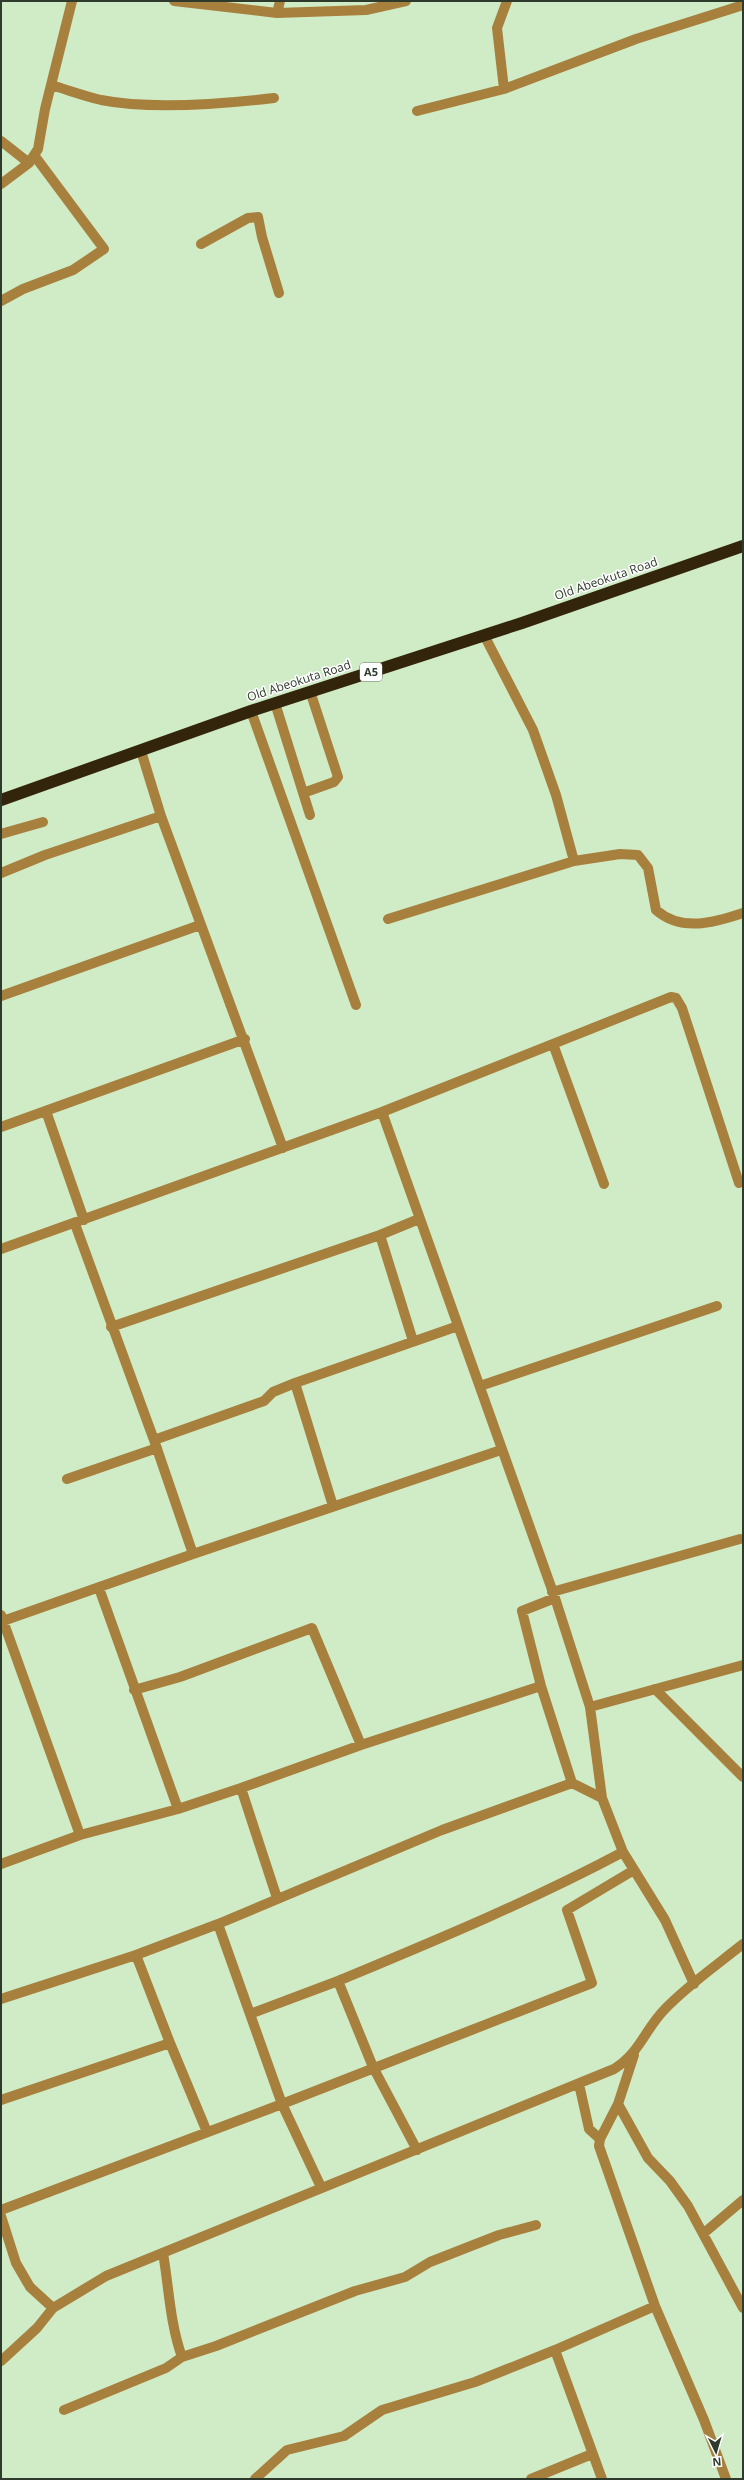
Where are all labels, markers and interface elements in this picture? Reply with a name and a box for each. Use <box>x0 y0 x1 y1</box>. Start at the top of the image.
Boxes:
street label: Old Abeokuta Road <box>552 553 660 604</box>
street label: Old Abeokuta Road <box>245 656 353 705</box>
road number: A5 <box>360 663 382 681</box>
north arrow <box>696 2432 736 2472</box>
text: N <box>712 2455 722 2470</box>

